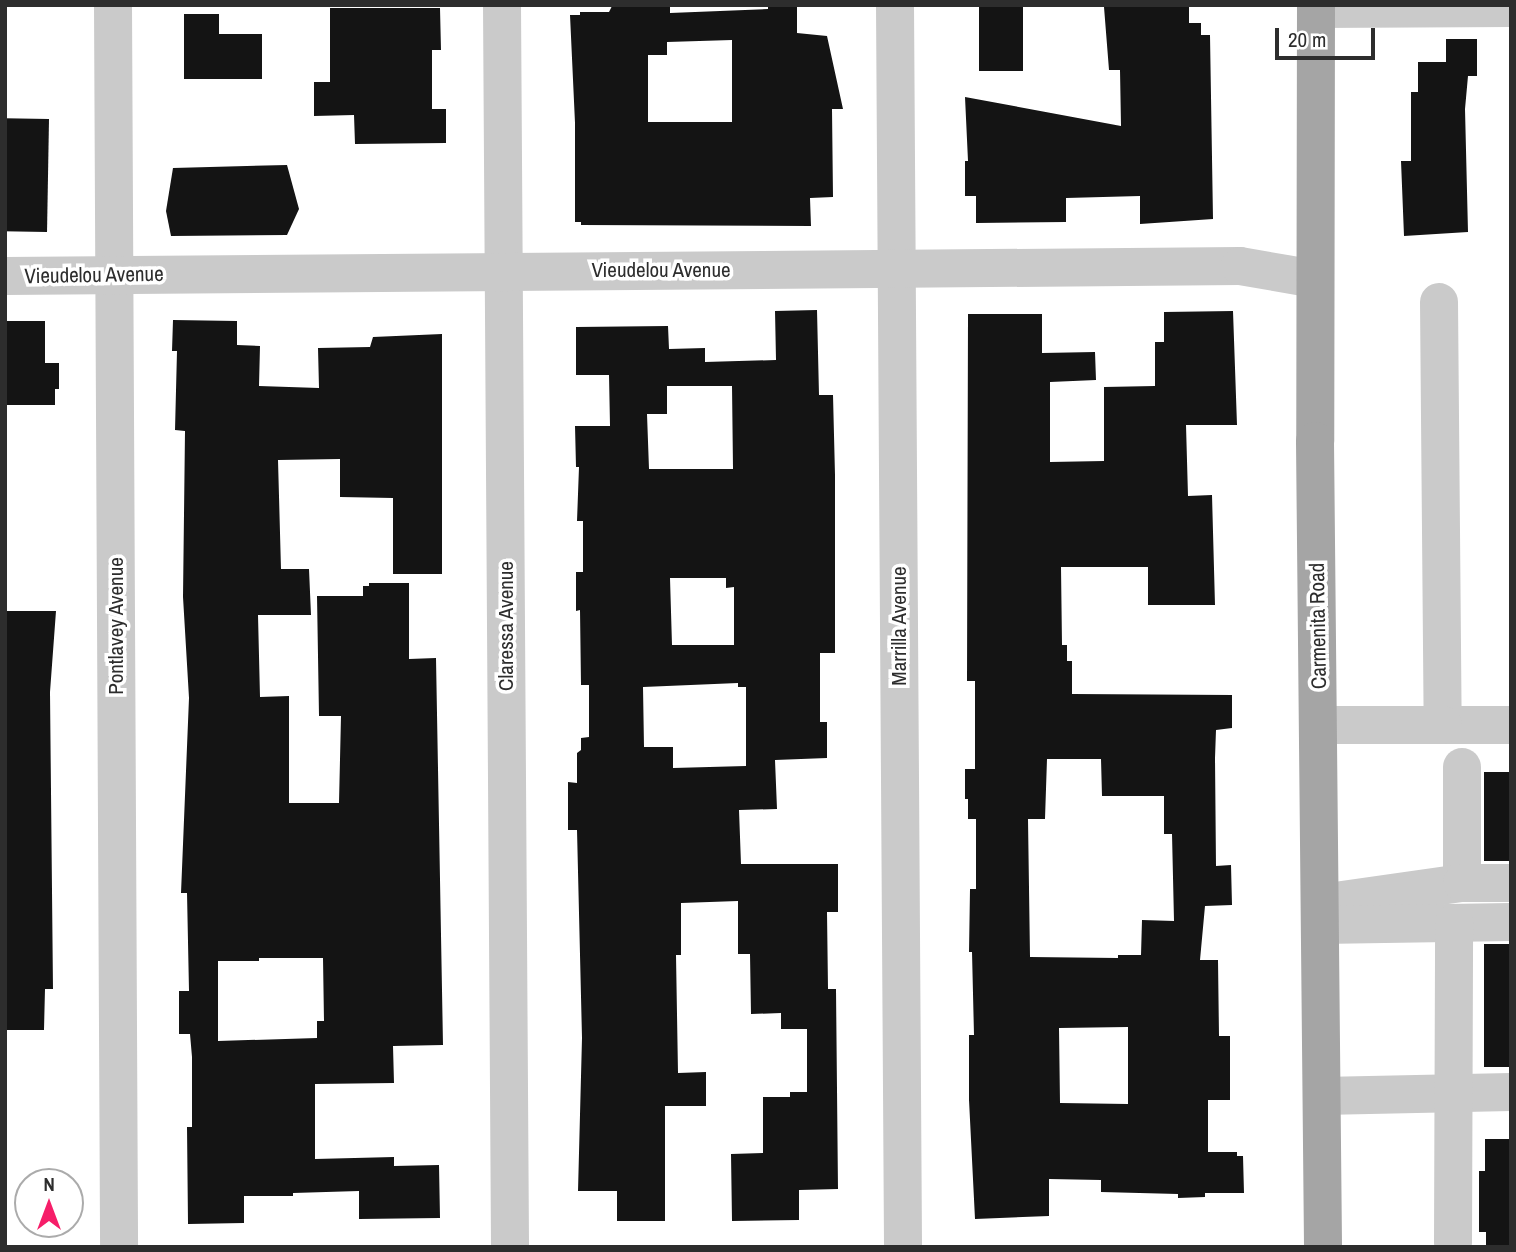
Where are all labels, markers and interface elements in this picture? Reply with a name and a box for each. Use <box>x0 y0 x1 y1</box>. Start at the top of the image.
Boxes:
scale bar <box>1278 14 1378 58</box>
text: 20 m <box>1288 25 1326 54</box>
street label: Vieudelou Avenue <box>591 257 731 283</box>
street label: Vieudelou Avenue <box>24 261 164 289</box>
street label: Pontlavey Avenue <box>103 557 129 695</box>
street label: Claressa Avenue <box>493 561 519 691</box>
street label: Carmenita Road <box>1304 563 1332 689</box>
street label: Marrilla Avenue <box>886 566 912 686</box>
north arrow <box>14 1168 84 1238</box>
text: N <box>43 1171 55 1197</box>

